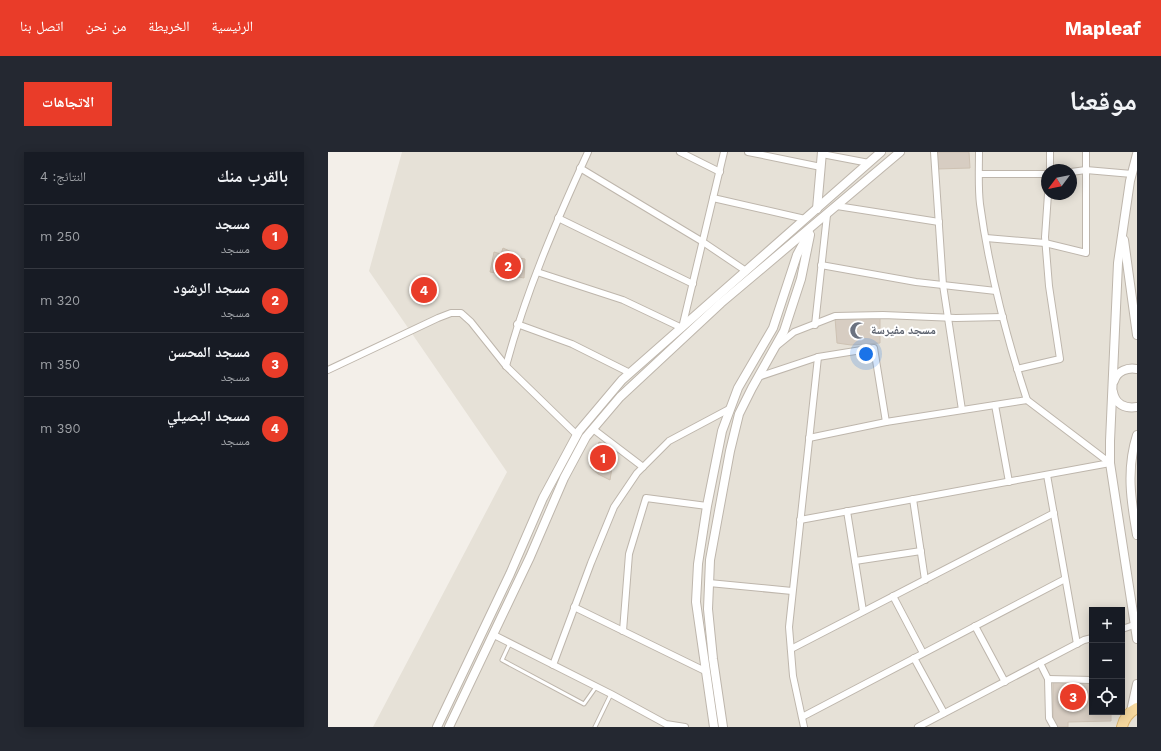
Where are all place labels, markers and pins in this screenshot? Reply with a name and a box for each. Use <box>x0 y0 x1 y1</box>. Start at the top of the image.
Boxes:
pin: 2 <box>495 251 521 281</box>
pin: 4 <box>411 275 437 305</box>
mosque icon: مسجد مفيرسة <box>848 320 868 340</box>
place label: مسجد مفيرسة <box>871 323 936 337</box>
pin: 1 <box>590 443 616 473</box>
pin: 3 <box>1060 682 1086 712</box>

